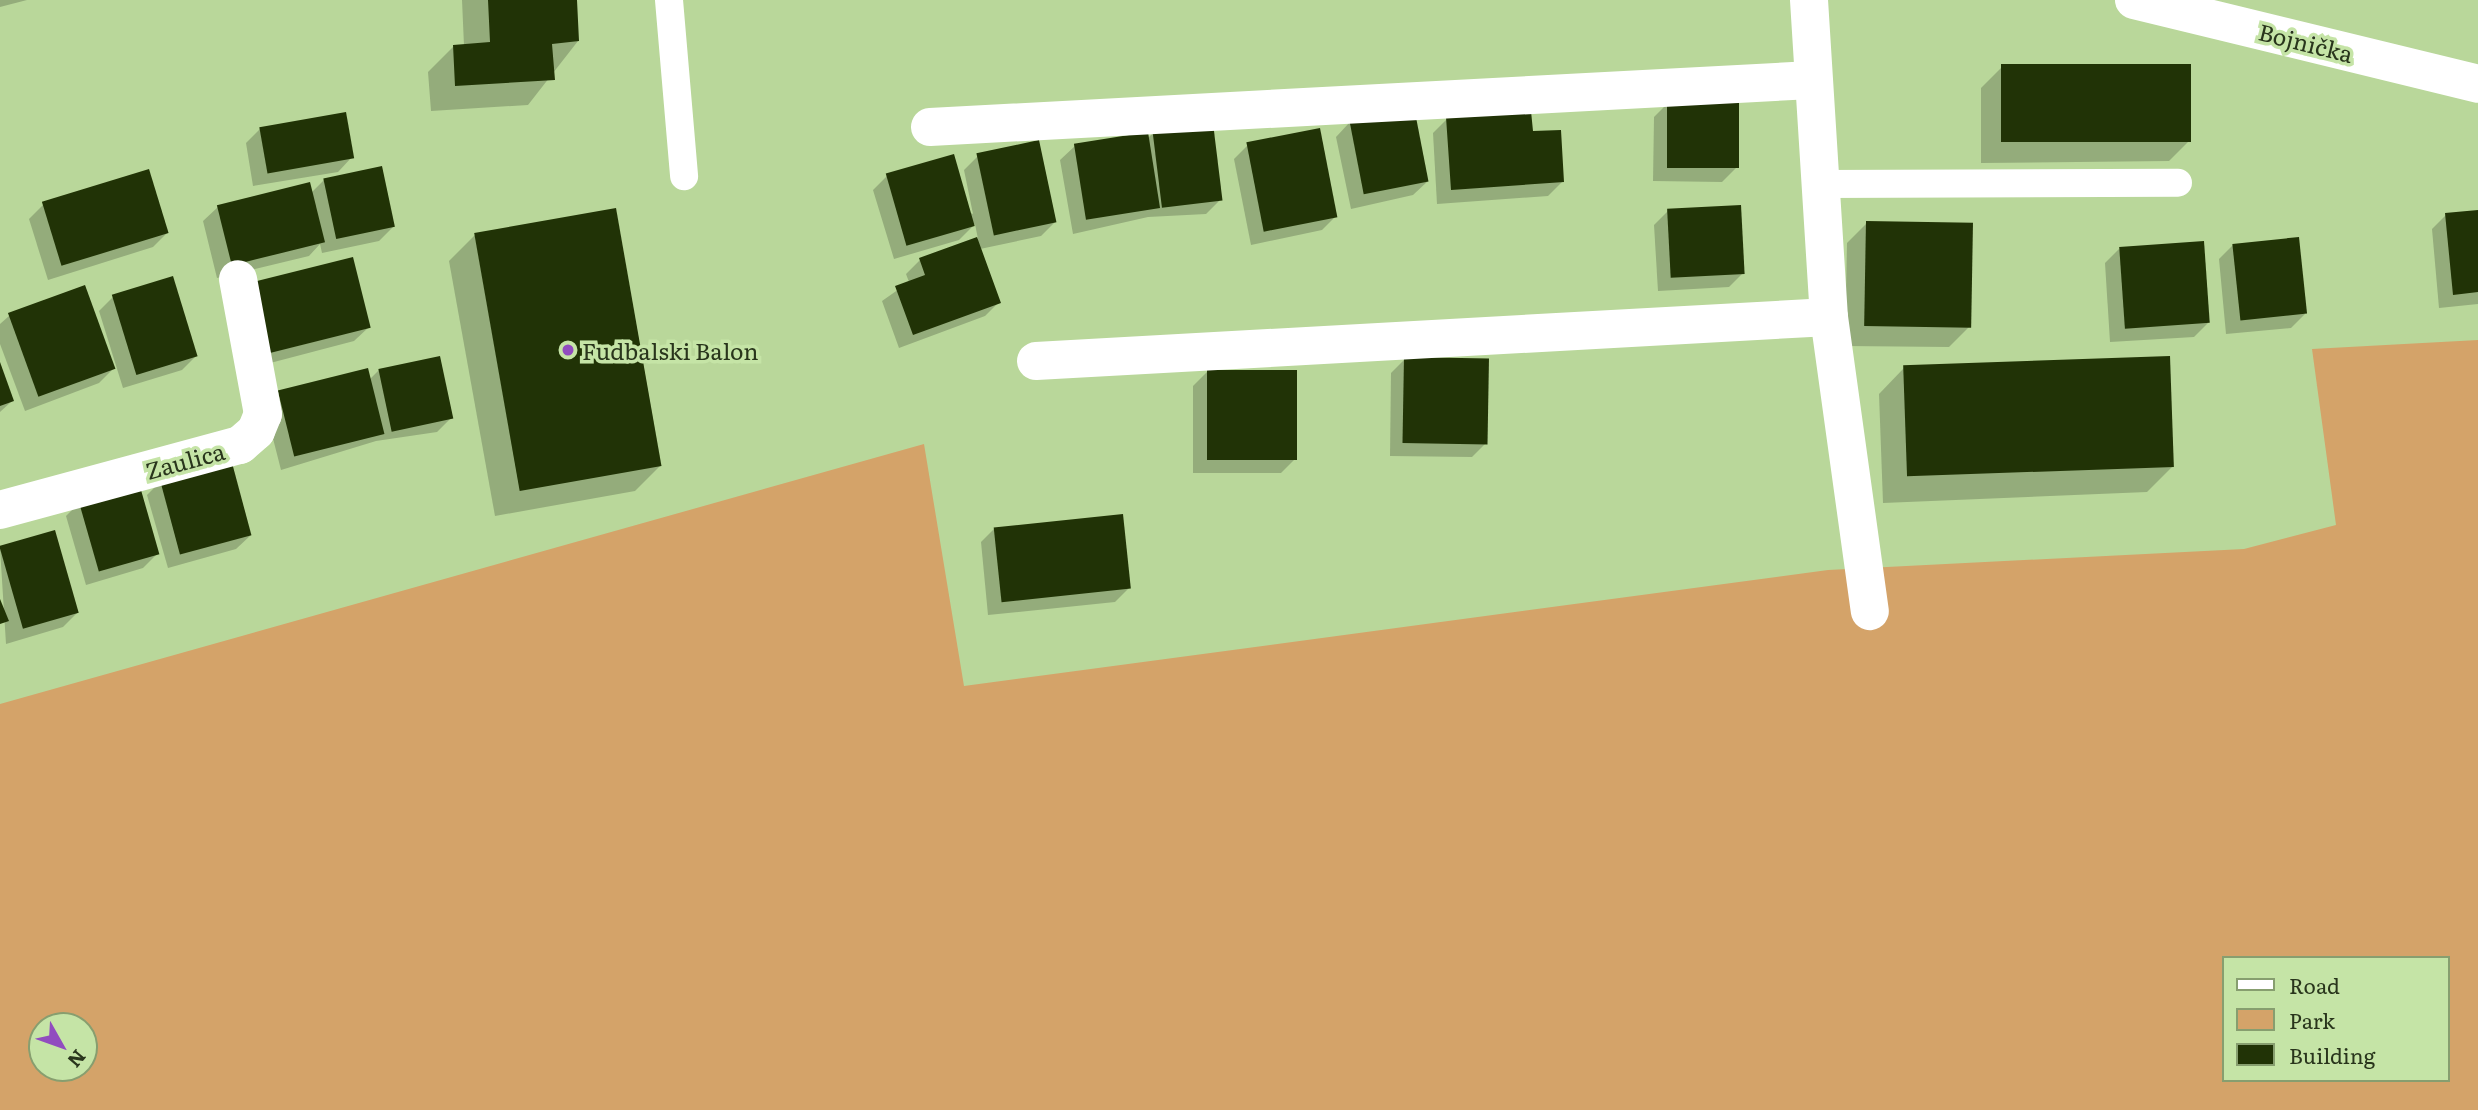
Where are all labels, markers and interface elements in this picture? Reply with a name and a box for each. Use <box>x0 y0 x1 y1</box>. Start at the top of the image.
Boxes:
street label: Bojnička <box>2256 17 2356 67</box>
place label: Fudbalski Balon <box>582 336 759 364</box>
marker: Fudbalski Balon <box>560 342 576 358</box>
street label: Zaulica <box>142 436 228 484</box>
legend <box>2222 956 2450 1082</box>
text: Road <box>2289 969 2340 1000</box>
text: Park <box>2289 1004 2335 1035</box>
north arrow <box>28 1012 98 1082</box>
text: Building <box>2289 1039 2375 1070</box>
text: N <box>62 1044 93 1074</box>

